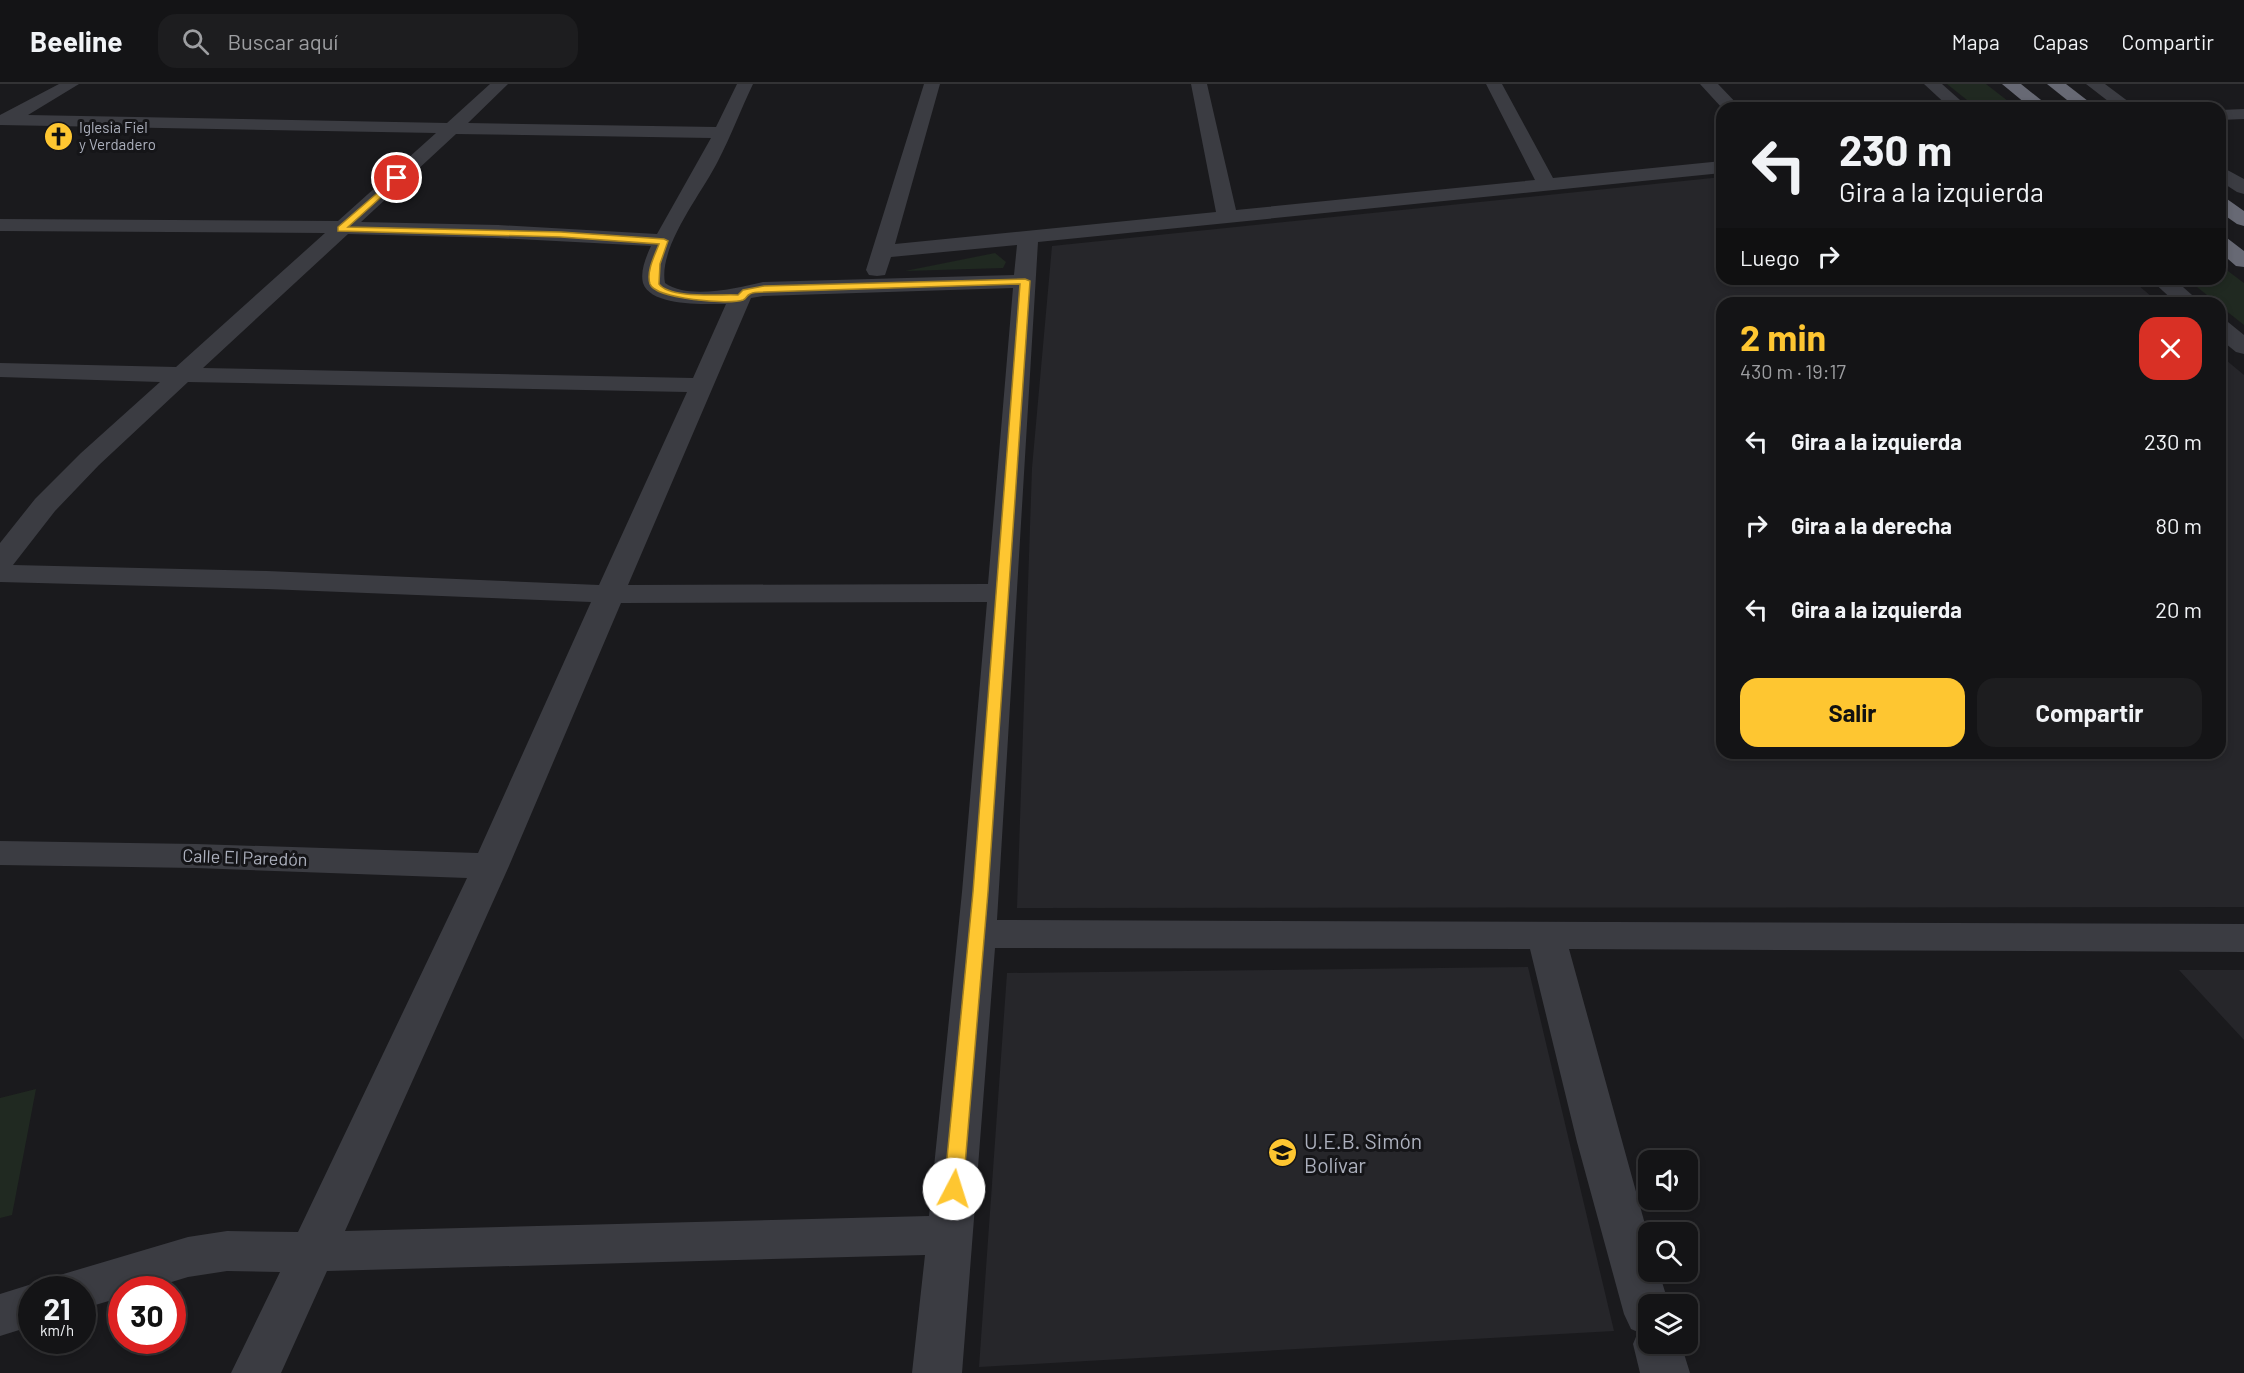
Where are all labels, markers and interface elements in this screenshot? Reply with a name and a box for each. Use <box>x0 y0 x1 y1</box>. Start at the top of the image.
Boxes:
search box <box>158 14 578 68</box>
text: Beeline <box>30 24 122 58</box>
icon: search <box>179 25 212 58</box>
text: Buscar aquí <box>227 28 338 54</box>
text: Mapa <box>1952 29 2000 54</box>
text: Capas <box>2033 29 2089 54</box>
text: Compartir <box>2122 29 2214 54</box>
place label: Iglesia Fiel y Verdadero <box>79 118 156 153</box>
church icon: Iglesia Fiel y Verdadero <box>42 120 74 152</box>
text: 230 m <box>1839 124 1952 174</box>
icon: left <box>1740 126 1818 204</box>
pin <box>371 152 422 203</box>
icon: arrive <box>380 161 413 194</box>
text: Gira a la izquierda <box>1839 175 2044 207</box>
icon: right <box>1812 240 1845 273</box>
text: Luego <box>1740 244 1800 270</box>
text: 2 min <box>1740 315 1826 358</box>
button: close <box>2139 317 2202 380</box>
text: 430 m · 19:17 <box>1740 359 1846 383</box>
icon: left <box>1740 425 1773 458</box>
text: Gira a la izquierda <box>1791 428 1962 454</box>
text: 230 m <box>2144 428 2202 454</box>
icon: right <box>1740 509 1773 542</box>
text: Gira a la derecha <box>1791 512 1952 538</box>
text: 80 m <box>2156 512 2202 538</box>
icon: left <box>1740 593 1773 626</box>
text: Gira a la izquierda <box>1791 596 1962 622</box>
text: 20 m <box>2155 596 2202 622</box>
button: Salir <box>1740 678 1965 747</box>
button: Compartir <box>1977 678 2202 747</box>
street label: Calle El Paredón <box>182 844 308 870</box>
place label: U.E.B. Simón Bolívar <box>1304 1128 1422 1177</box>
school or university icon: U.E.B. Simón Bolívar <box>1267 1136 1299 1168</box>
map controls <box>1638 1150 1698 1354</box>
button: sound <box>1638 1150 1698 1210</box>
position arrow <box>922 1157 986 1221</box>
button: search <box>1638 1222 1698 1282</box>
speed limit sign: 30 <box>108 1276 186 1354</box>
text: 21 <box>43 1290 71 1326</box>
button: layers <box>1638 1294 1698 1354</box>
text: km/h <box>40 1321 74 1339</box>

